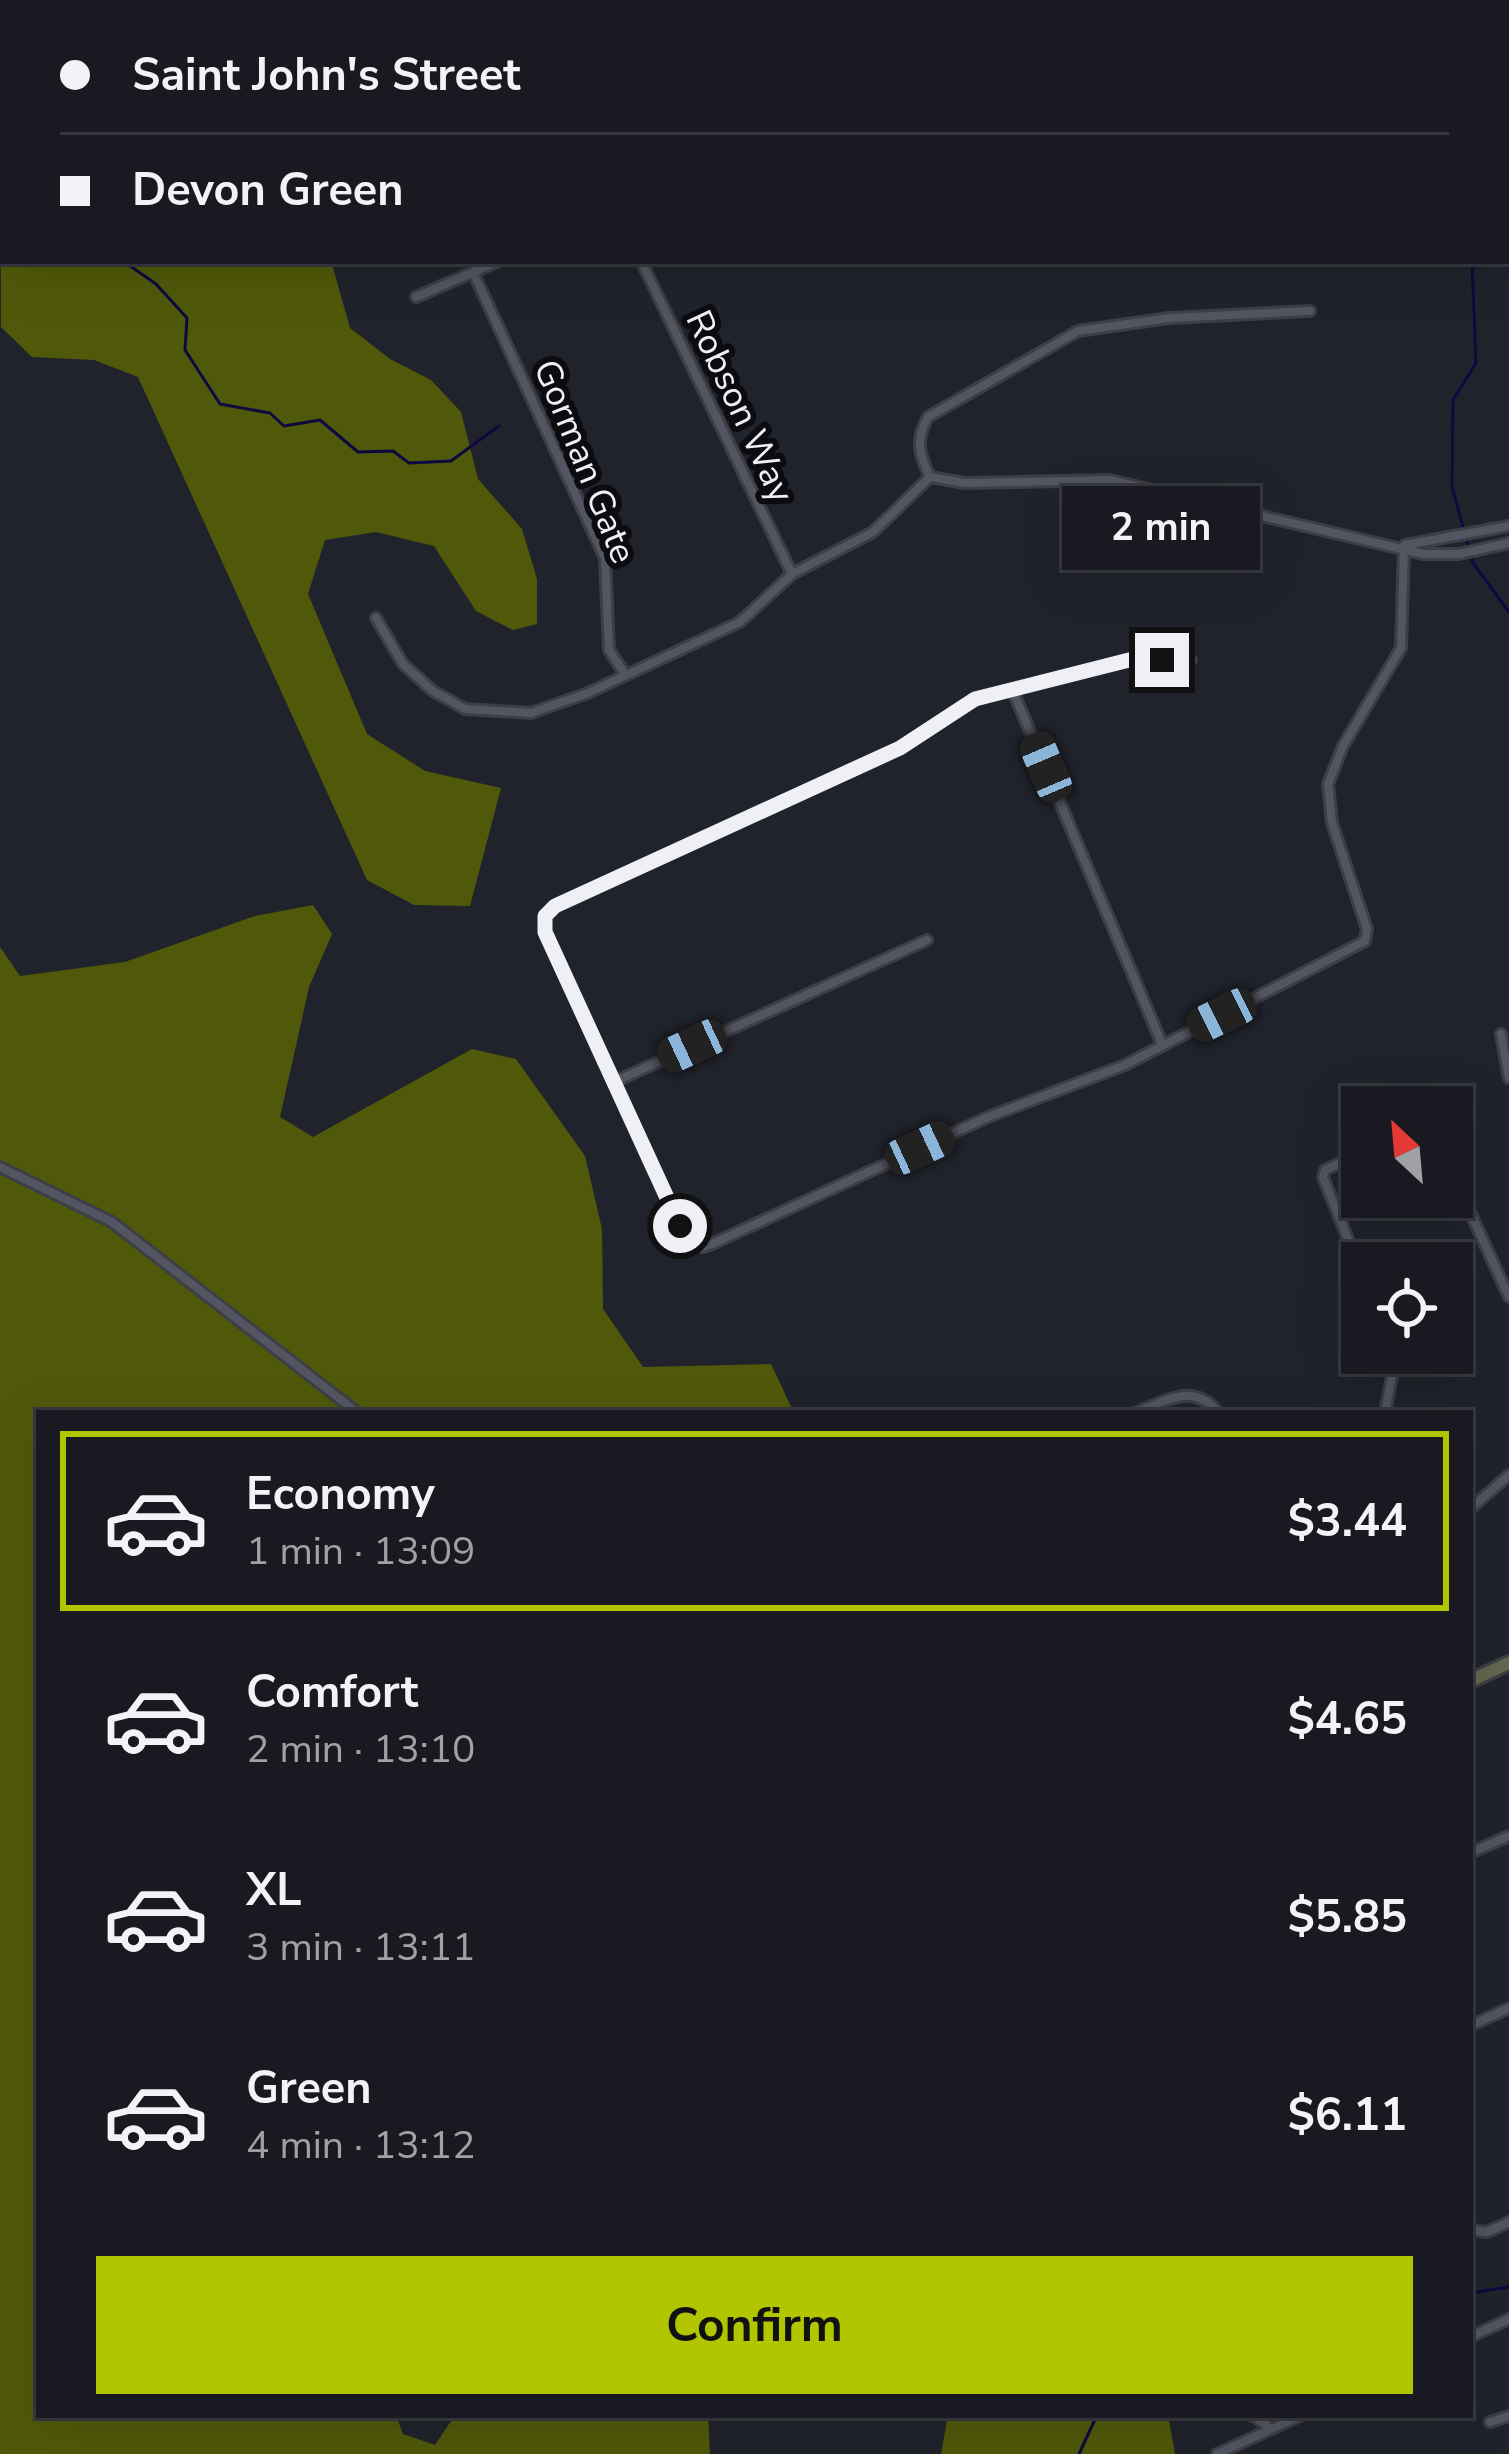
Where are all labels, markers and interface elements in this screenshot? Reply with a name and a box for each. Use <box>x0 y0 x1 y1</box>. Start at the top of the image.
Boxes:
text: Saint John's Street <box>132 45 521 106</box>
text: Devon Green <box>132 160 404 221</box>
street label: Robson Way <box>674 303 806 511</box>
street label: Gorman Gate <box>522 353 648 571</box>
callout: 2 min <box>1063 486 1261 570</box>
text: 2 min <box>1111 501 1211 554</box>
route end <box>1135 633 1189 687</box>
car <box>1015 727 1077 807</box>
car <box>1182 983 1262 1047</box>
car <box>652 1014 732 1078</box>
north arrow <box>1341 1086 1473 1218</box>
map controls <box>1341 1086 1473 1374</box>
car <box>880 1116 960 1180</box>
route start <box>653 1199 707 1253</box>
button: locate <box>1341 1242 1473 1374</box>
text: Economy <box>246 1464 435 1525</box>
icon: car <box>102 1467 210 1575</box>
text: $3.44 <box>1288 1491 1407 1552</box>
text: 1 min · 13:09 <box>246 1525 475 1578</box>
text: Comfort <box>246 1662 418 1723</box>
icon: car <box>102 1665 210 1773</box>
text: $4.65 <box>1288 1689 1407 1750</box>
text: 2 min · 13:10 <box>246 1723 475 1776</box>
text: XL <box>246 1860 302 1921</box>
icon: car <box>102 1863 210 1971</box>
text: $5.85 <box>1288 1887 1407 1948</box>
text: 3 min · 13:11 <box>246 1921 475 1974</box>
text: Green <box>246 2058 372 2119</box>
icon: car <box>102 2061 210 2169</box>
text: $6.11 <box>1288 2085 1407 2146</box>
text: 4 min · 13:12 <box>246 2119 475 2172</box>
button: Confirm <box>96 2256 1413 2394</box>

